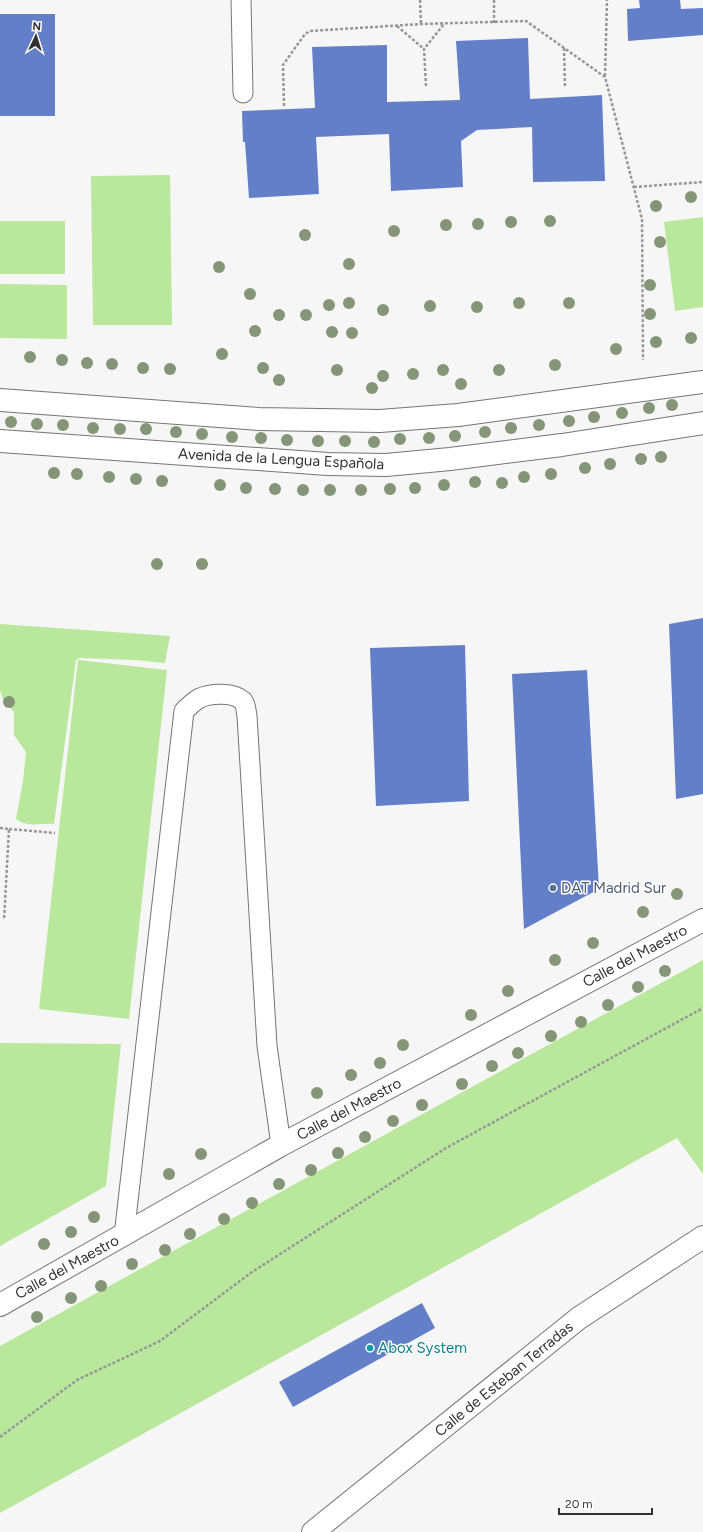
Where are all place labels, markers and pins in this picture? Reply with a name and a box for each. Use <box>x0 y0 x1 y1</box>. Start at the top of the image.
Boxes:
place label: DAT Madrid Sur <box>561 879 666 897</box>
marker: DAT Madrid Sur <box>548 883 558 893</box>
place label: Abox System <box>378 1339 467 1357</box>
marker: Abox System <box>365 1343 375 1353</box>

